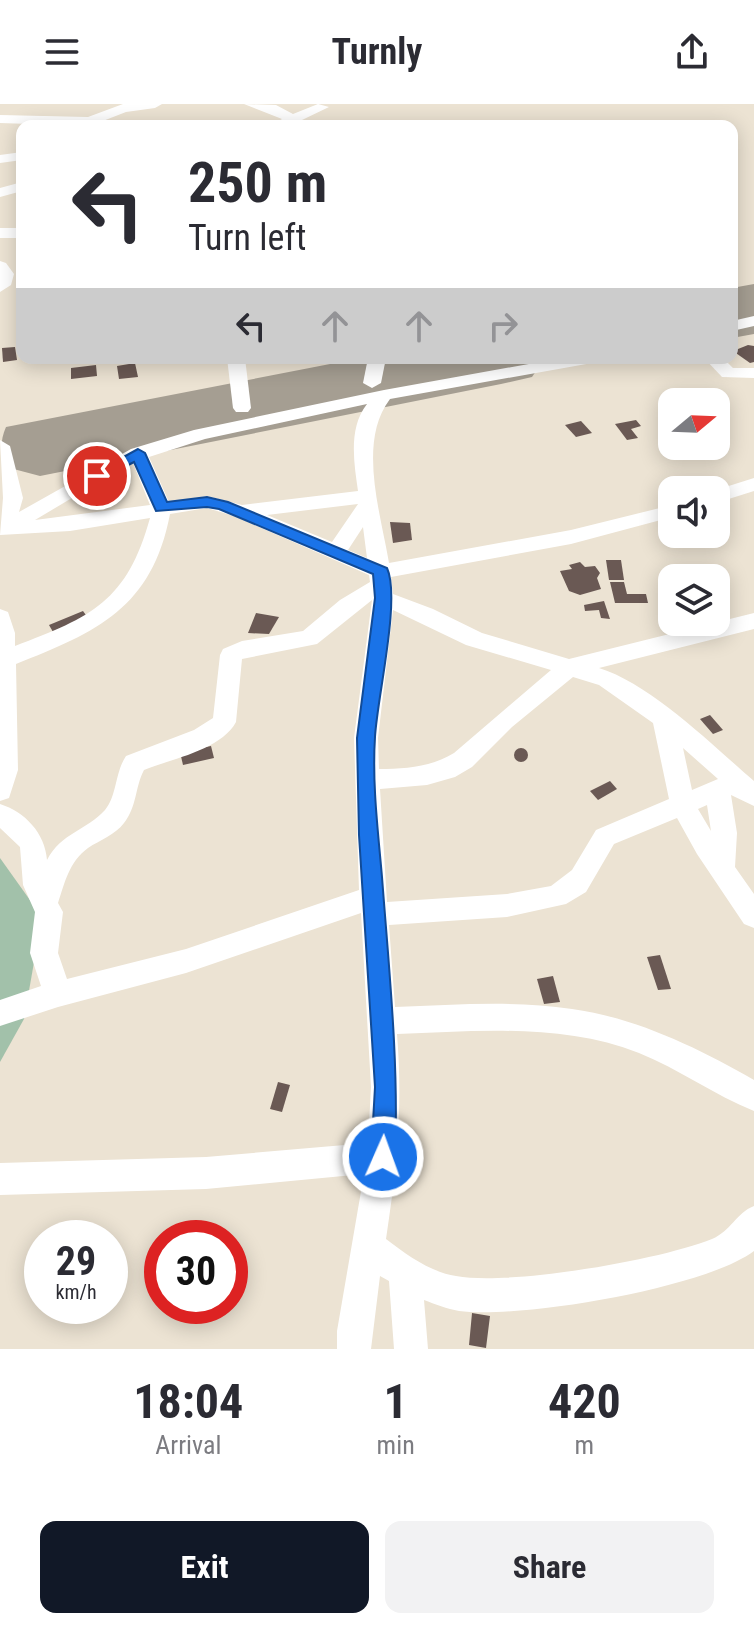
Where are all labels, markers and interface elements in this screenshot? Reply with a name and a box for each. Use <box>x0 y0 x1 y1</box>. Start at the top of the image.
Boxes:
icon: menu <box>40 30 84 74</box>
icon: share <box>670 30 714 74</box>
text: Turnly <box>332 31 422 73</box>
text: 250 m <box>188 150 327 216</box>
icon: left <box>56 152 160 256</box>
text: Turn left <box>188 217 306 259</box>
icon: left <box>229 304 273 348</box>
icon: ahead <box>313 304 357 348</box>
icon: ahead <box>397 304 441 348</box>
icon: right <box>481 304 525 348</box>
north arrow <box>658 388 730 460</box>
map controls <box>658 388 730 636</box>
pin <box>63 442 131 510</box>
icon: arrive <box>75 454 119 498</box>
button: sound <box>658 476 730 548</box>
button: layers <box>658 564 730 636</box>
position arrow <box>341 1115 425 1199</box>
speed limit sign: 30 <box>144 1220 248 1324</box>
text: 29 <box>56 1238 96 1285</box>
text: km/h <box>55 1280 97 1304</box>
text: 18:04 <box>133 1373 243 1430</box>
text: 1 <box>384 1373 408 1430</box>
text: 420 <box>548 1373 621 1430</box>
text: Arrival <box>155 1430 221 1460</box>
text: min <box>377 1430 415 1460</box>
text: m <box>575 1430 594 1460</box>
button: Exit <box>40 1521 369 1613</box>
button: Share <box>385 1521 714 1613</box>

